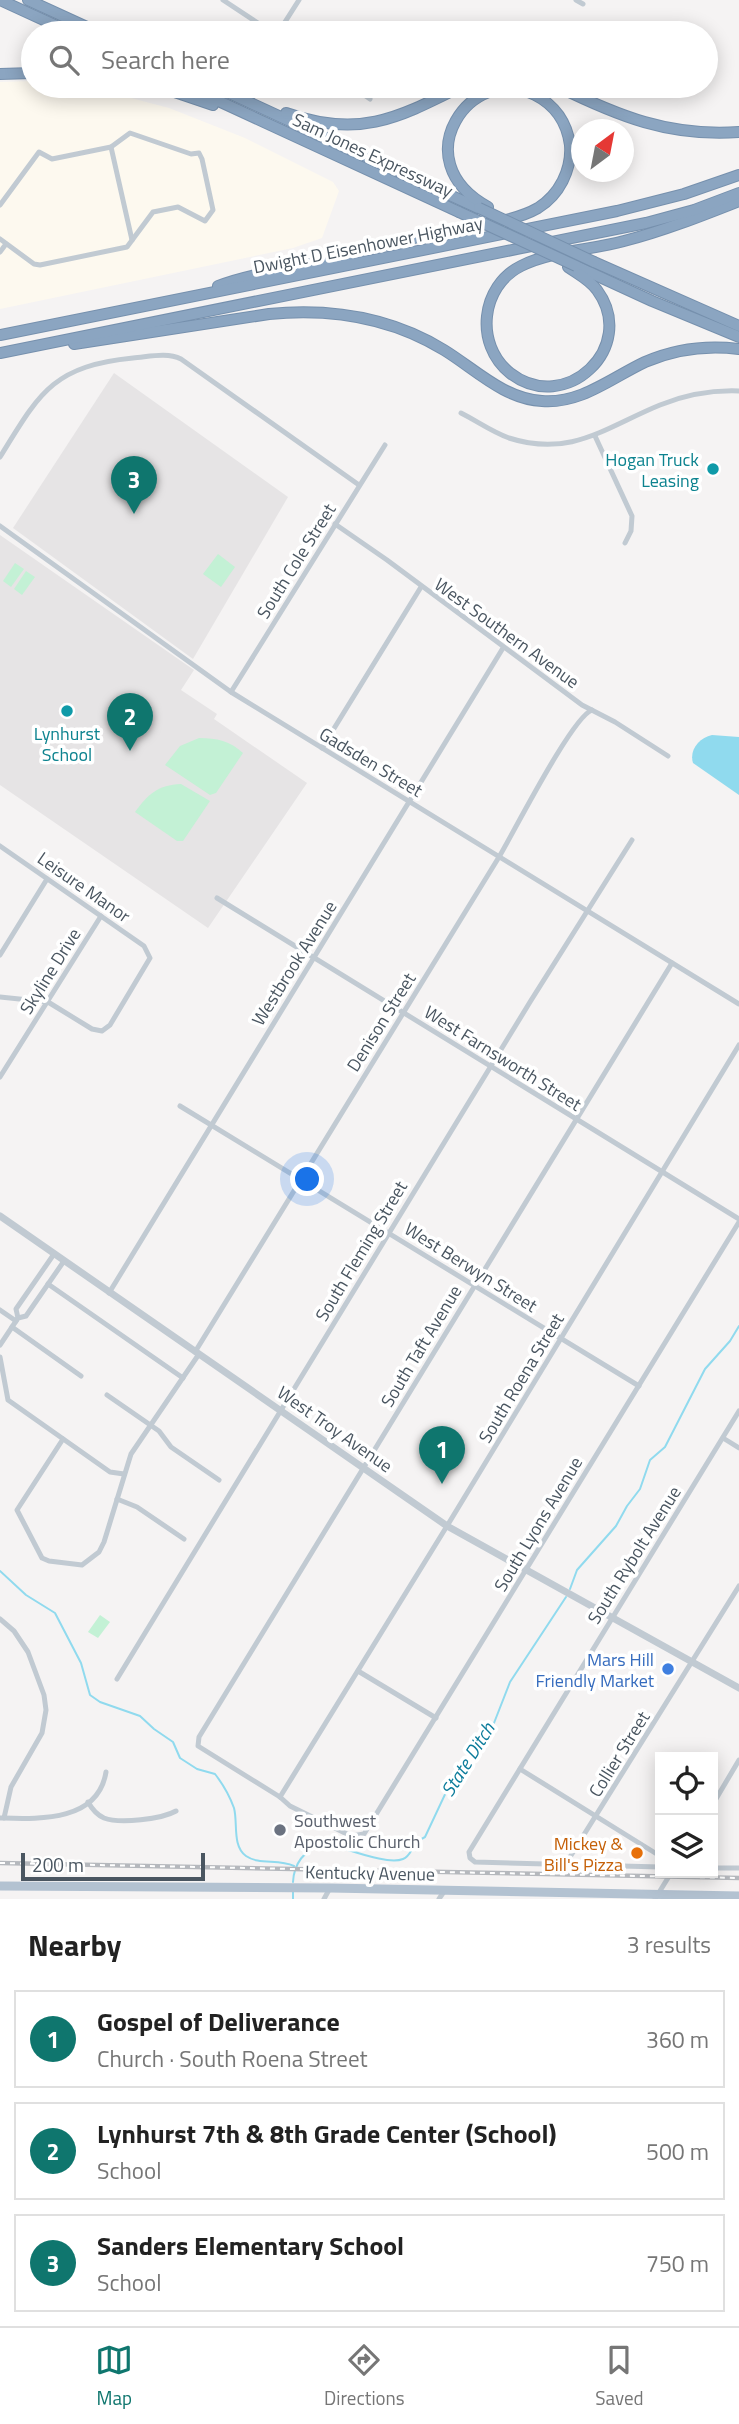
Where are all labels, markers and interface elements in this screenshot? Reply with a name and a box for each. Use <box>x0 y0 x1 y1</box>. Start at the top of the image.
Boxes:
search box <box>21 21 718 98</box>
text: Search here <box>101 40 230 79</box>
icon: search <box>45 41 83 79</box>
street label: Sam Jones Expressway <box>288 106 458 204</box>
north arrow <box>571 119 634 182</box>
street label: Dwight D Eisenhower Highway <box>251 209 485 280</box>
place label: Hogan Truck Leasing <box>605 446 699 494</box>
pin: 3 <box>111 456 157 514</box>
marker: Hogan Truck Leasing <box>705 461 721 477</box>
street label: South Cole Street <box>250 498 343 624</box>
street label: West Southern Avenue <box>429 571 585 695</box>
pin: 2 <box>107 693 153 751</box>
marker: Lynhurst School <box>59 703 75 719</box>
place label: Lynhurst School <box>34 720 101 768</box>
street label: Gadsden Street <box>314 720 429 804</box>
street label: Leisure Manor <box>32 845 136 929</box>
street label: Westbrook Avenue <box>245 895 343 1031</box>
street label: Skyline Drive <box>13 923 87 1019</box>
street label: Denison Street <box>340 967 423 1077</box>
street label: West Farnsworth Street <box>419 999 588 1118</box>
your location <box>290 1162 324 1196</box>
street label: South Fleming Street <box>308 1175 414 1326</box>
street label: West Berwyn Street <box>399 1215 543 1319</box>
street label: South Taft Avenue <box>374 1280 468 1412</box>
street label: South Roena Street <box>471 1307 571 1448</box>
street label: West Troy Avenue <box>272 1379 398 1479</box>
pin: 1 <box>419 1426 465 1484</box>
street label: South Lyons Avenue <box>487 1452 589 1596</box>
street label: South Rybolt Avenue <box>581 1481 687 1629</box>
place label: Mars Hill Friendly Market <box>536 1646 655 1694</box>
marker: Mars Hill Friendly Market <box>660 1661 676 1677</box>
street label: Collier Street <box>582 1705 657 1802</box>
water label: State Ditch <box>433 1716 501 1802</box>
map controls <box>655 1752 718 1878</box>
button: locate <box>655 1752 718 1815</box>
place label: Southwest Apostolic Church <box>294 1807 420 1855</box>
button: layers <box>655 1815 718 1878</box>
marker: Southwest Apostolic Church <box>272 1822 288 1838</box>
place label: Mickey & Bill's Pizza <box>544 1830 624 1878</box>
marker: Mickey & Bill's Pizza <box>629 1845 645 1861</box>
scale bar <box>21 1850 205 1882</box>
text: 200 m <box>32 1850 84 1879</box>
street label: Kentucky Avenue <box>305 1858 435 1888</box>
text: Nearby <box>28 1922 121 1968</box>
text: 3 results <box>627 1927 711 1962</box>
text: Gospel of Deliverance <box>97 2002 340 2041</box>
text: 1 <box>47 2022 59 2057</box>
text: 360 m <box>646 2022 709 2057</box>
text: Church · South Roena Street <box>97 2041 368 2076</box>
text: Lynhurst 7th & 8th Grade Center (School) <box>97 2114 556 2153</box>
text: 2 <box>47 2134 59 2169</box>
text: 500 m <box>646 2134 709 2169</box>
text: School <box>97 2153 161 2188</box>
text: Sanders Elementary School <box>97 2226 404 2265</box>
text: 3 <box>47 2246 59 2281</box>
text: 750 m <box>646 2246 709 2281</box>
text: School <box>97 2265 161 2300</box>
tab: Map <box>95 2341 133 2412</box>
tab: Directions <box>324 2341 405 2412</box>
tab: Saved <box>595 2341 644 2412</box>

